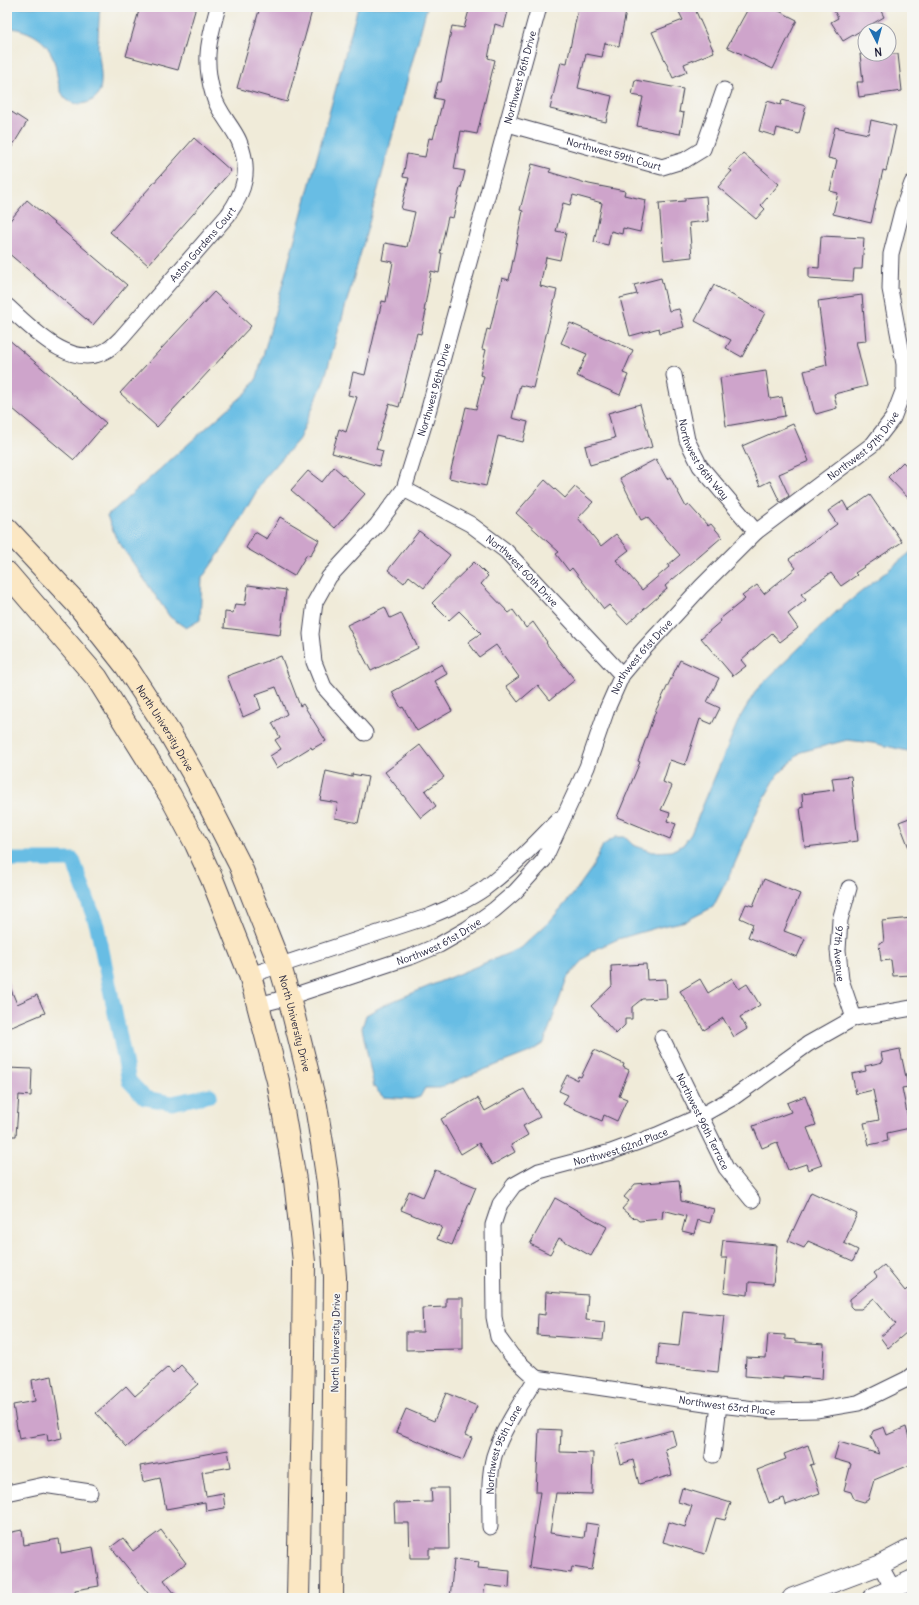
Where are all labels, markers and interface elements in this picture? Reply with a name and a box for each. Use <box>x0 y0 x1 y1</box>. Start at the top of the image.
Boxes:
north arrow <box>857 22 897 62</box>
street label: Northwest 96th Drive <box>501 29 539 126</box>
text: N <box>874 45 883 59</box>
street label: Northwest 59th Court <box>565 135 663 174</box>
street label: Aston Gardens Court <box>167 204 239 285</box>
street label: Northwest 96th Drive <box>415 342 454 438</box>
street label: Northwest 97th Drive <box>825 410 902 483</box>
street label: Northwest 96th Way <box>676 418 732 502</box>
street label: Northwest 60th Drive <box>483 532 561 610</box>
street label: Northwest 61st Drive <box>608 617 675 697</box>
street label: North University Drive <box>133 683 196 774</box>
street label: Northwest 61st Drive <box>395 915 484 968</box>
street label: 97th Avenue <box>831 925 847 982</box>
street label: North University Drive <box>276 974 313 1073</box>
street label: Northwest 96th Terrace <box>673 1071 732 1172</box>
street label: Northwest 62nd Place <box>572 1125 670 1169</box>
street label: North University Drive <box>328 1293 343 1393</box>
street label: Northwest 63rd Place <box>678 1393 776 1418</box>
street label: Northwest 95th Lane <box>484 1403 525 1494</box>

